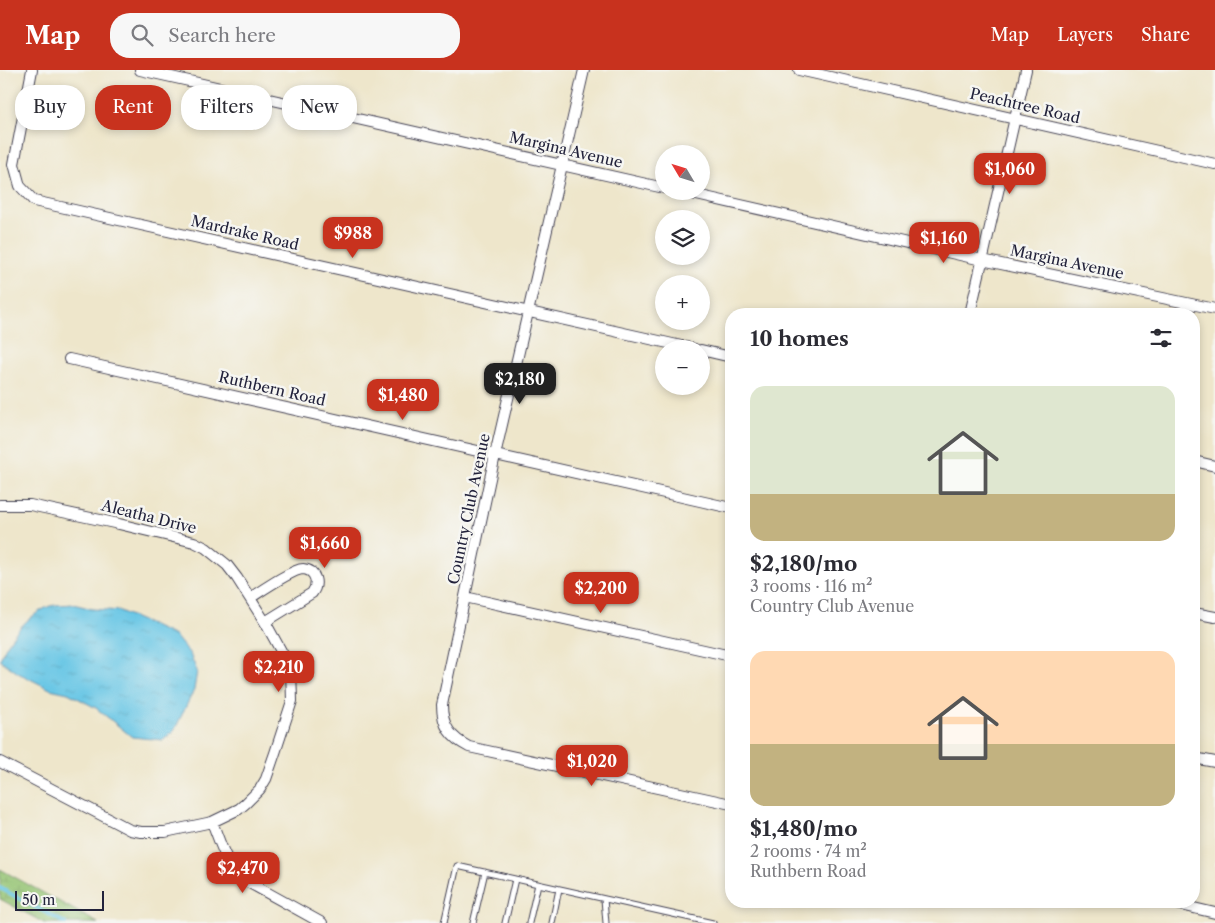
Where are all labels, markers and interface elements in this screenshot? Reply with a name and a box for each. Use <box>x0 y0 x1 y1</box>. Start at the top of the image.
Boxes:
search box <box>110 13 460 58</box>
text: Map <box>25 21 80 50</box>
icon: search <box>128 21 156 49</box>
text: Search here <box>168 24 276 47</box>
text: Map <box>991 24 1029 46</box>
text: Layers <box>1057 24 1113 46</box>
text: Share <box>1141 24 1190 46</box>
street label: Peachtree Road <box>968 84 1082 127</box>
chip: Buy <box>15 85 85 130</box>
chip: Rent <box>95 85 171 130</box>
chip: Filters <box>181 85 272 130</box>
chip: New <box>282 85 357 130</box>
street label: Margina Avenue <box>508 127 625 172</box>
north arrow <box>655 145 710 200</box>
map controls <box>655 145 710 395</box>
pin: $1,060 <box>969 152 1051 195</box>
text: $1,060 <box>985 159 1035 179</box>
button: layers <box>655 210 710 265</box>
street label: Mardrake Road <box>189 211 301 254</box>
pin: $988 <box>323 216 383 259</box>
pin: $1,160 <box>903 222 985 264</box>
text: $988 <box>334 223 372 243</box>
text: $1,160 <box>920 228 968 248</box>
street label: Margina Avenue <box>1009 240 1126 283</box>
button: + <box>655 275 710 330</box>
icon: filters <box>1147 324 1175 352</box>
text: 10 homes <box>750 326 849 351</box>
button: − <box>655 340 710 395</box>
pin: $2,180 <box>479 362 561 405</box>
street label: Ruthbern Road <box>217 367 327 410</box>
text: $2,180 <box>495 369 545 389</box>
pin: $1,480 <box>362 378 444 421</box>
text: $1,480 <box>378 385 428 405</box>
icon: home <box>918 418 1008 508</box>
street label: Country Club Avenue <box>443 432 494 586</box>
street label: Aleatha Drive <box>99 495 199 538</box>
pin: $1,660 <box>284 526 366 569</box>
text: $1,660 <box>300 533 350 553</box>
text: $2,180/mo <box>750 551 857 576</box>
pin: $2,200 <box>560 572 642 614</box>
text: 3 rooms · 116 m² <box>750 576 873 596</box>
text: $2,200 <box>575 578 627 598</box>
text: Country Club Avenue <box>750 596 914 616</box>
pin: $2,210 <box>238 650 320 693</box>
text: $2,210 <box>254 657 304 677</box>
icon: home <box>918 683 1008 773</box>
pin: $1,020 <box>551 744 633 787</box>
text: $1,020 <box>567 751 617 771</box>
text: $1,480/mo <box>750 816 858 841</box>
text: 2 rooms · 74 m² <box>750 841 867 861</box>
pin: $2,470 <box>202 852 284 894</box>
text: $2,470 <box>218 858 268 878</box>
text: Ruthbern Road <box>750 861 866 881</box>
scale bar <box>15 888 104 911</box>
text: 50 m <box>22 891 55 909</box>

